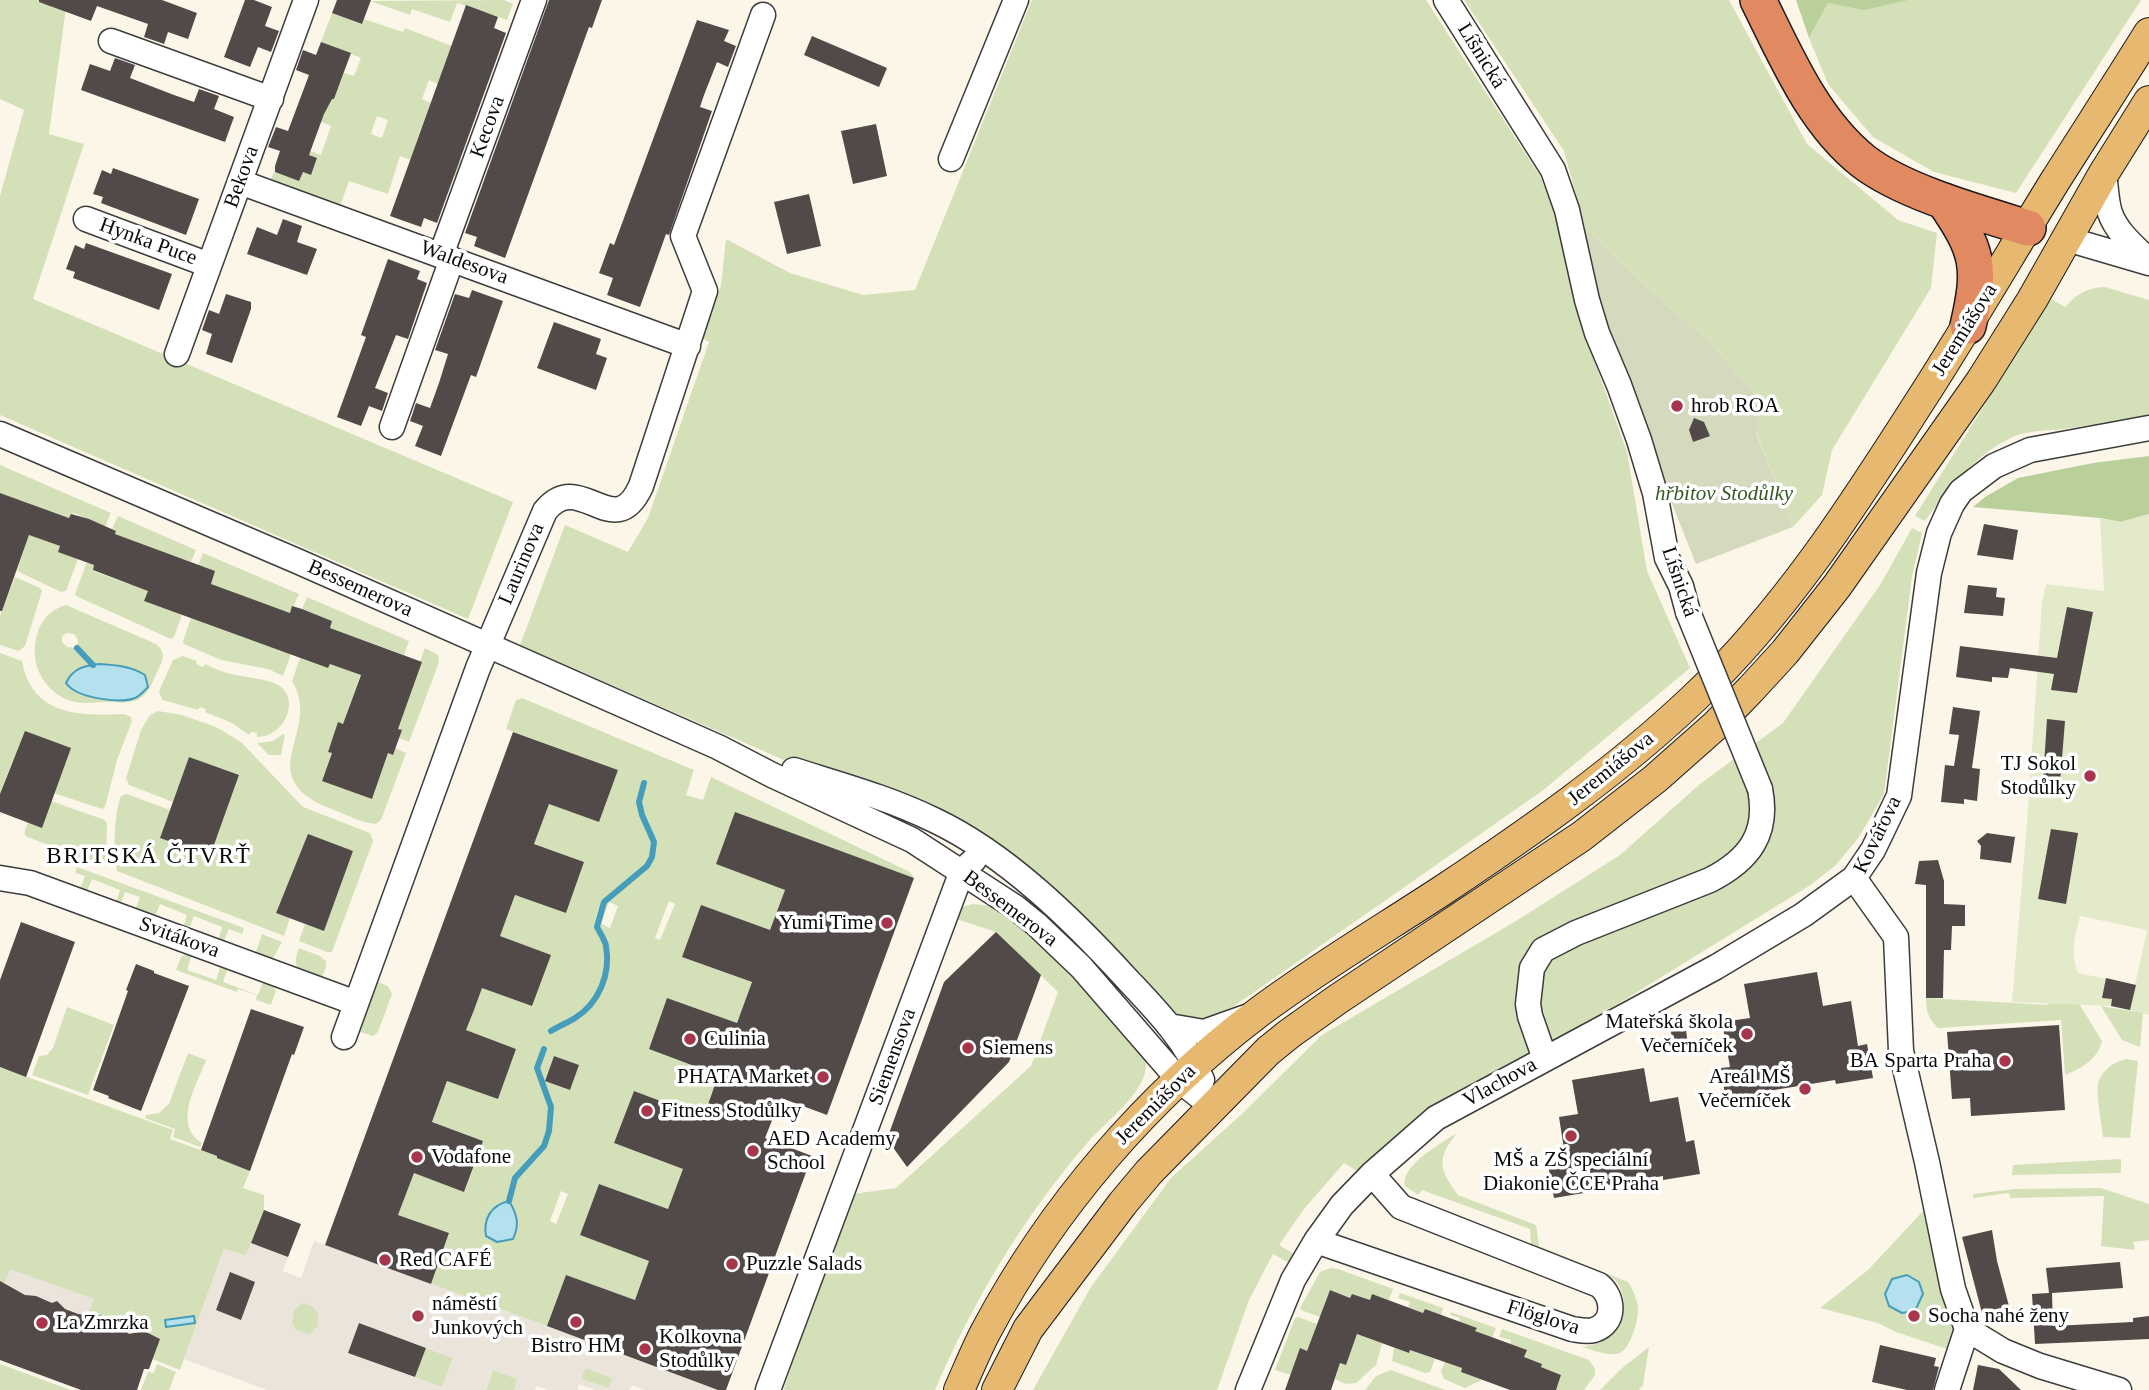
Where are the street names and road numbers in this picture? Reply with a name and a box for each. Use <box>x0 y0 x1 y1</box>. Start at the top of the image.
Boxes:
street label: Líšnická <box>1451 19 1511 93</box>
street label: Kecova <box>465 93 511 161</box>
street label: Bekova <box>219 143 265 211</box>
street label: Hynka Puce <box>96 213 200 271</box>
street label: Waldesova <box>417 235 511 291</box>
street label: Jeremiášova <box>1927 279 2003 381</box>
street label: Laurinova <box>494 519 550 609</box>
street label: Líšnická <box>1655 544 1703 620</box>
street label: Bessemerova <box>304 555 416 623</box>
street label: Jeremiášova <box>1563 727 1659 811</box>
street label: Kovářova <box>1849 792 1907 878</box>
street label: Bessemerova <box>958 865 1062 953</box>
street label: Svitákova <box>135 912 223 964</box>
street label: Siemensova <box>864 1005 922 1109</box>
street label: Vlachova <box>1459 1052 1541 1114</box>
street label: Jeremiášova <box>1110 1059 1202 1151</box>
street label: Flöglova <box>1504 1295 1582 1341</box>

